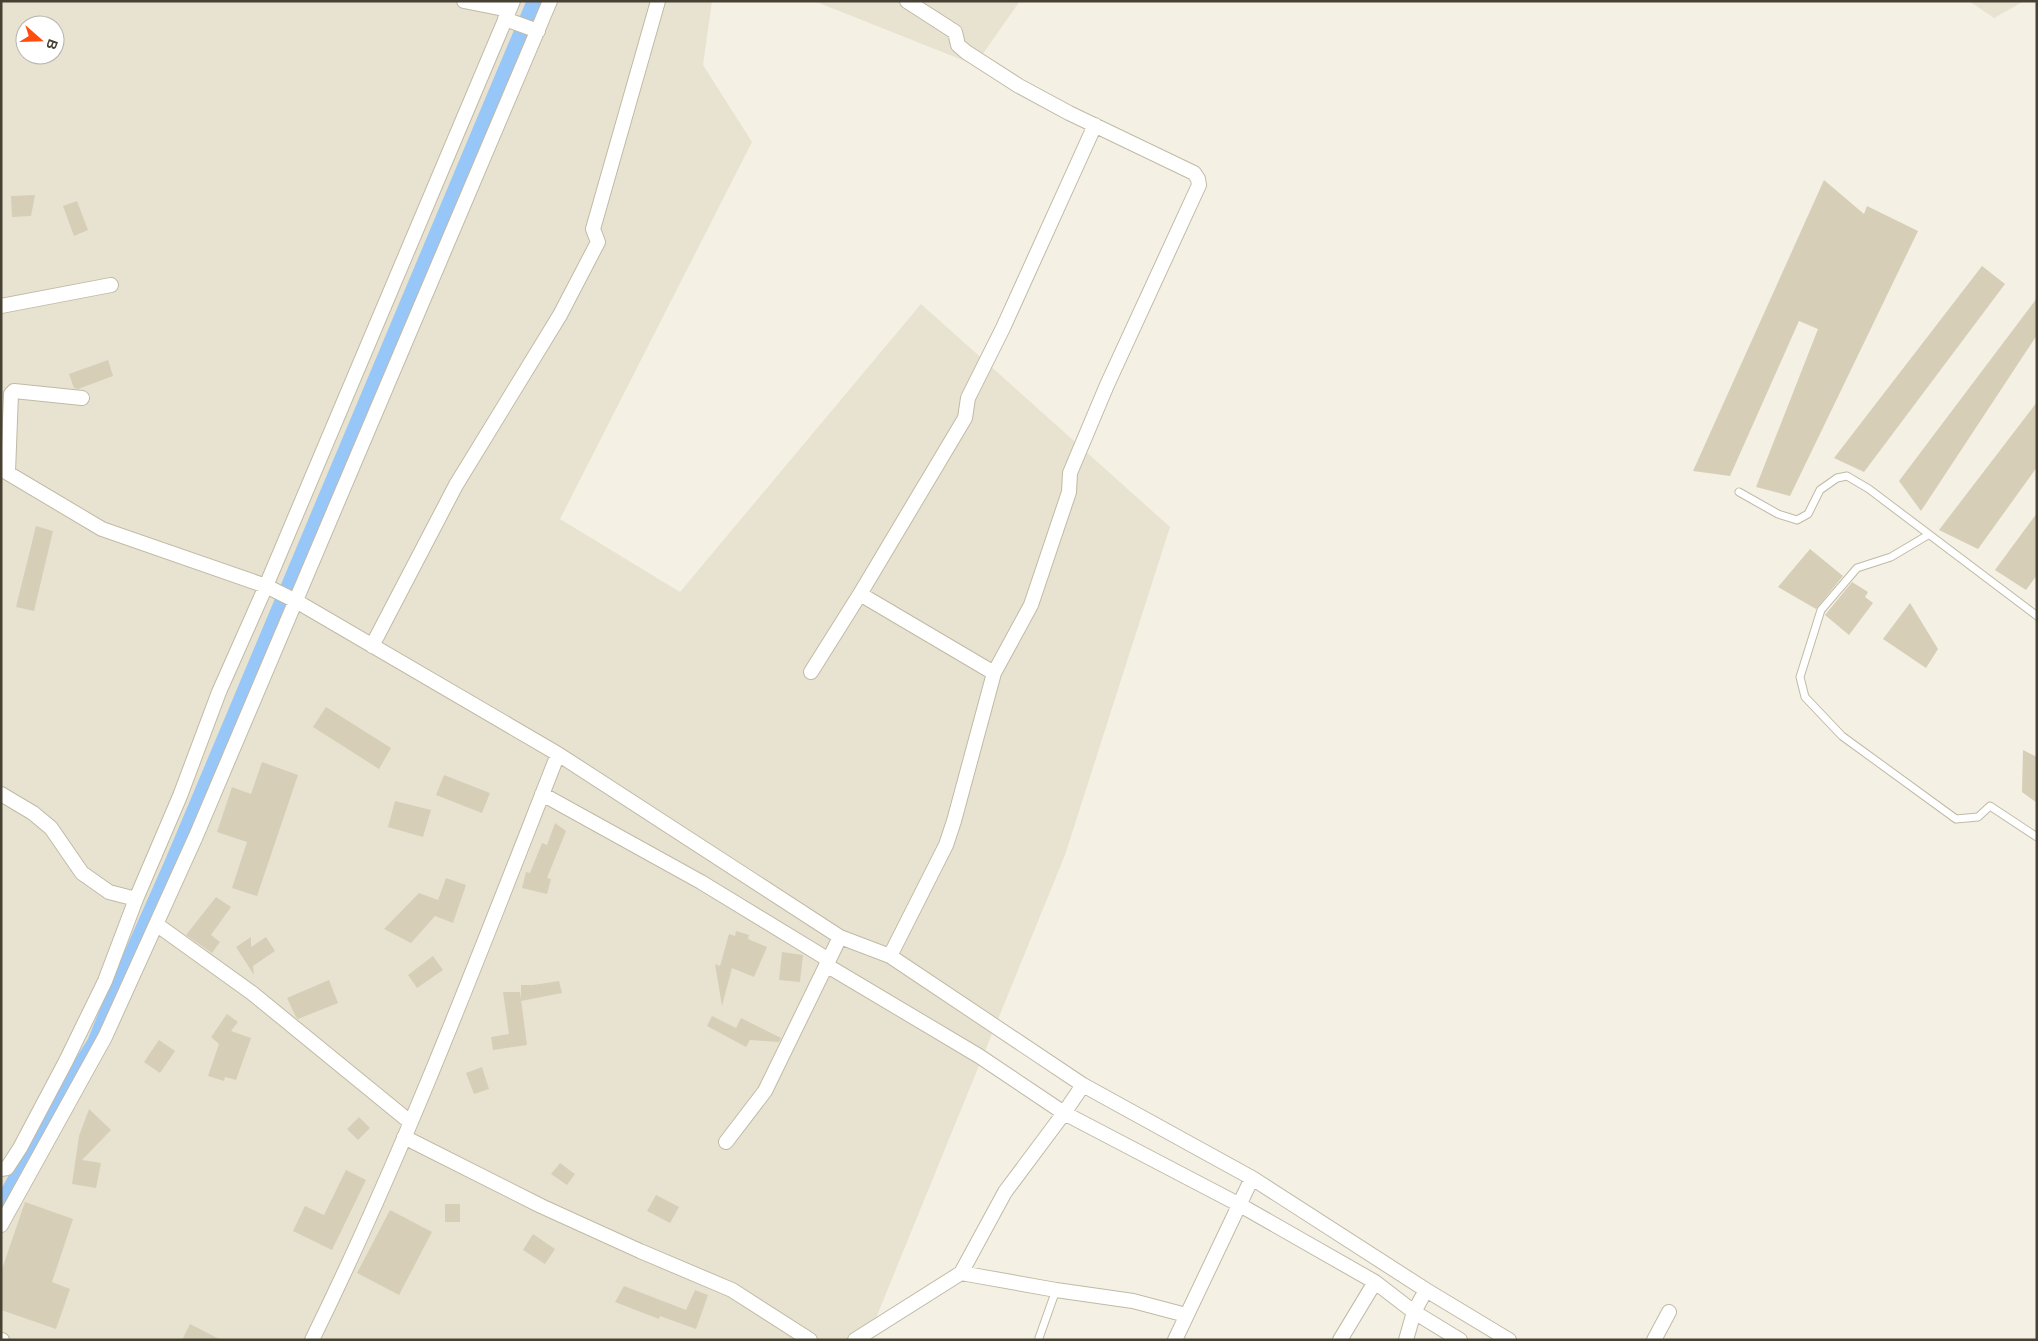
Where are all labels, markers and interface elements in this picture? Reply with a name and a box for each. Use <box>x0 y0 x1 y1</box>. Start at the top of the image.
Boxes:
north arrow <box>15 15 65 65</box>
text: B <box>43 37 61 52</box>

